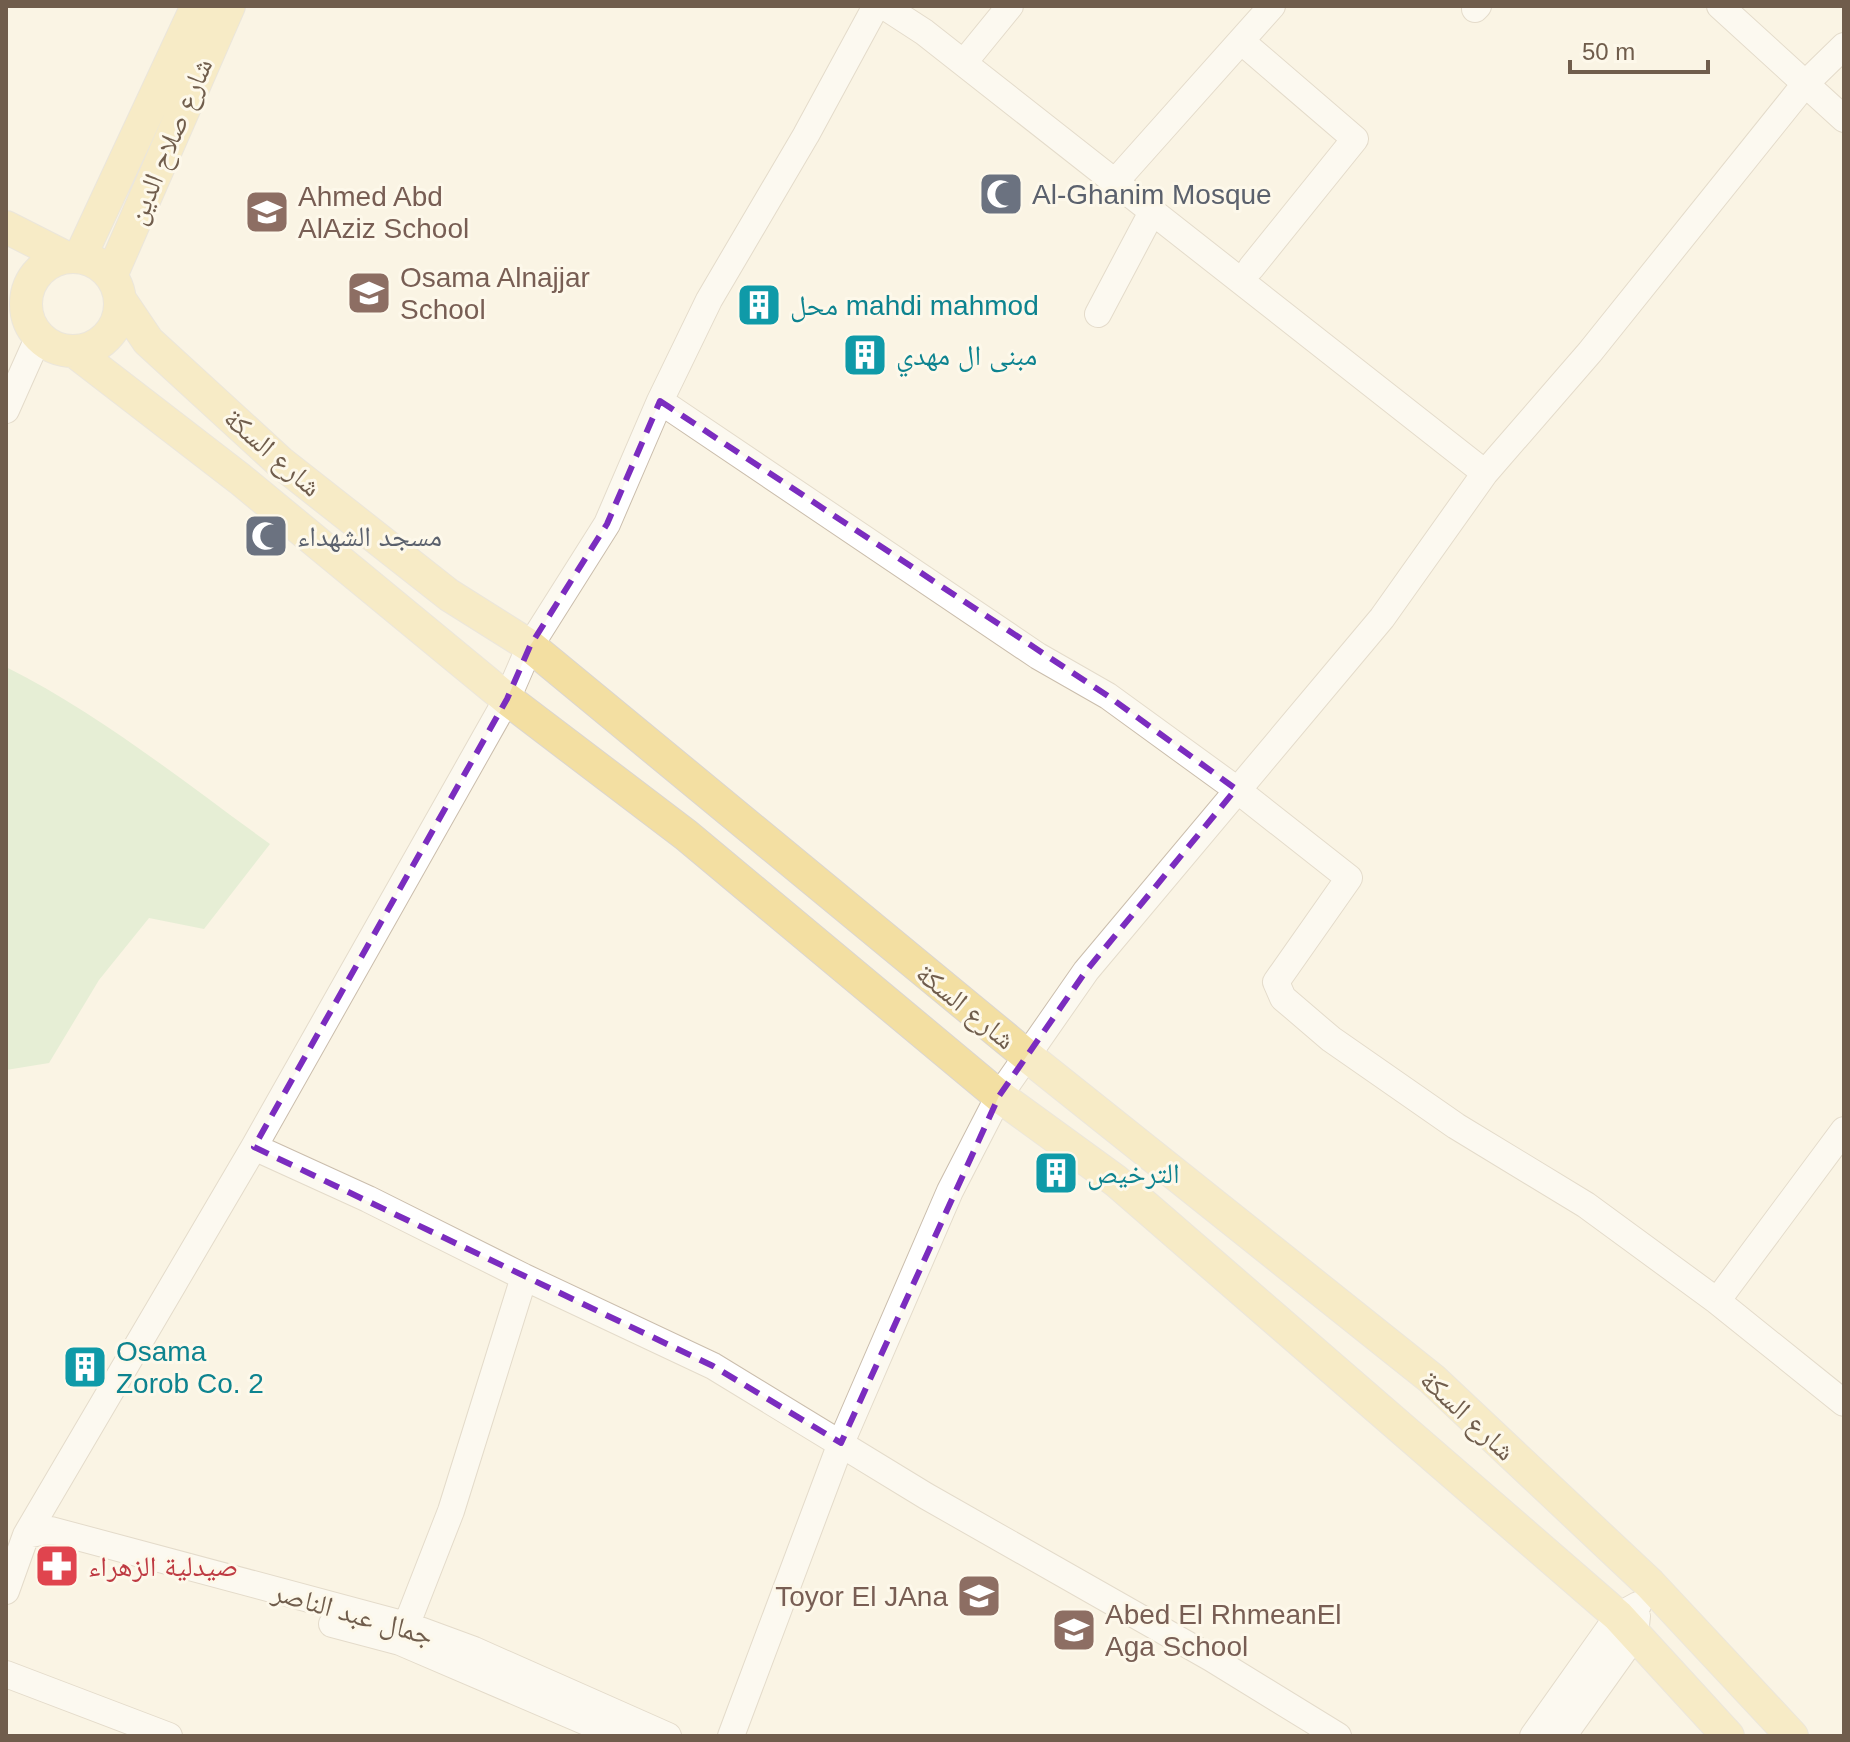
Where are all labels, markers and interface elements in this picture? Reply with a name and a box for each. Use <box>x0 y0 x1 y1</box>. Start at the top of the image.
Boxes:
scale bar <box>1570 24 1708 74</box>
text: 50 m <box>1582 38 1635 65</box>
street label: شارع صلاح الدين <box>121 53 220 230</box>
mosque icon: Al-Ghanim Mosque <box>977 170 1025 218</box>
place label: Al-Ghanim Mosque <box>1032 179 1272 210</box>
place label: Ahmed Abd AlAziz School <box>298 181 469 244</box>
school or university icon: Ahmed Abd AlAziz School <box>243 188 291 236</box>
place label: Osama Alnajjar School <box>400 262 590 325</box>
school or university icon: Osama Alnajjar School <box>345 269 393 317</box>
building icon: محل mahdi mahmod <box>735 281 783 329</box>
place label: محل mahdi mahmod <box>790 290 1039 323</box>
building icon: مبنى ال مهدي <box>841 331 889 379</box>
place label: مبنى ال مهدي <box>896 340 1037 378</box>
street label: شارع السكة <box>217 402 327 504</box>
mosque icon: مسجد الشهداء <box>242 512 290 560</box>
place label: مسجد الشهداء <box>297 521 442 552</box>
street label: شارع السكة <box>909 957 1021 1057</box>
building icon: الترخيص <box>1032 1149 1080 1197</box>
place label: الترخيص <box>1087 1158 1180 1191</box>
place label: Osama Zorob Co. 2 <box>116 1336 264 1399</box>
building icon: Osama Zorob Co. 2 <box>61 1343 109 1391</box>
street label: شارع السكة <box>1413 1364 1521 1468</box>
pharmacy icon: صيدلية الزهراء <box>33 1542 81 1590</box>
place label: صيدلية الزهراء <box>88 1551 238 1582</box>
school or university icon: Toyor El JAna <box>955 1572 1003 1620</box>
street label: جمال عبد الناصر <box>268 1576 437 1652</box>
place label: Toyor El JAna <box>775 1581 948 1612</box>
place label: Abed El RhmeanEl Aga School <box>1105 1599 1342 1662</box>
school or university icon: Abed El RhmeanEl Aga School <box>1050 1606 1098 1654</box>

